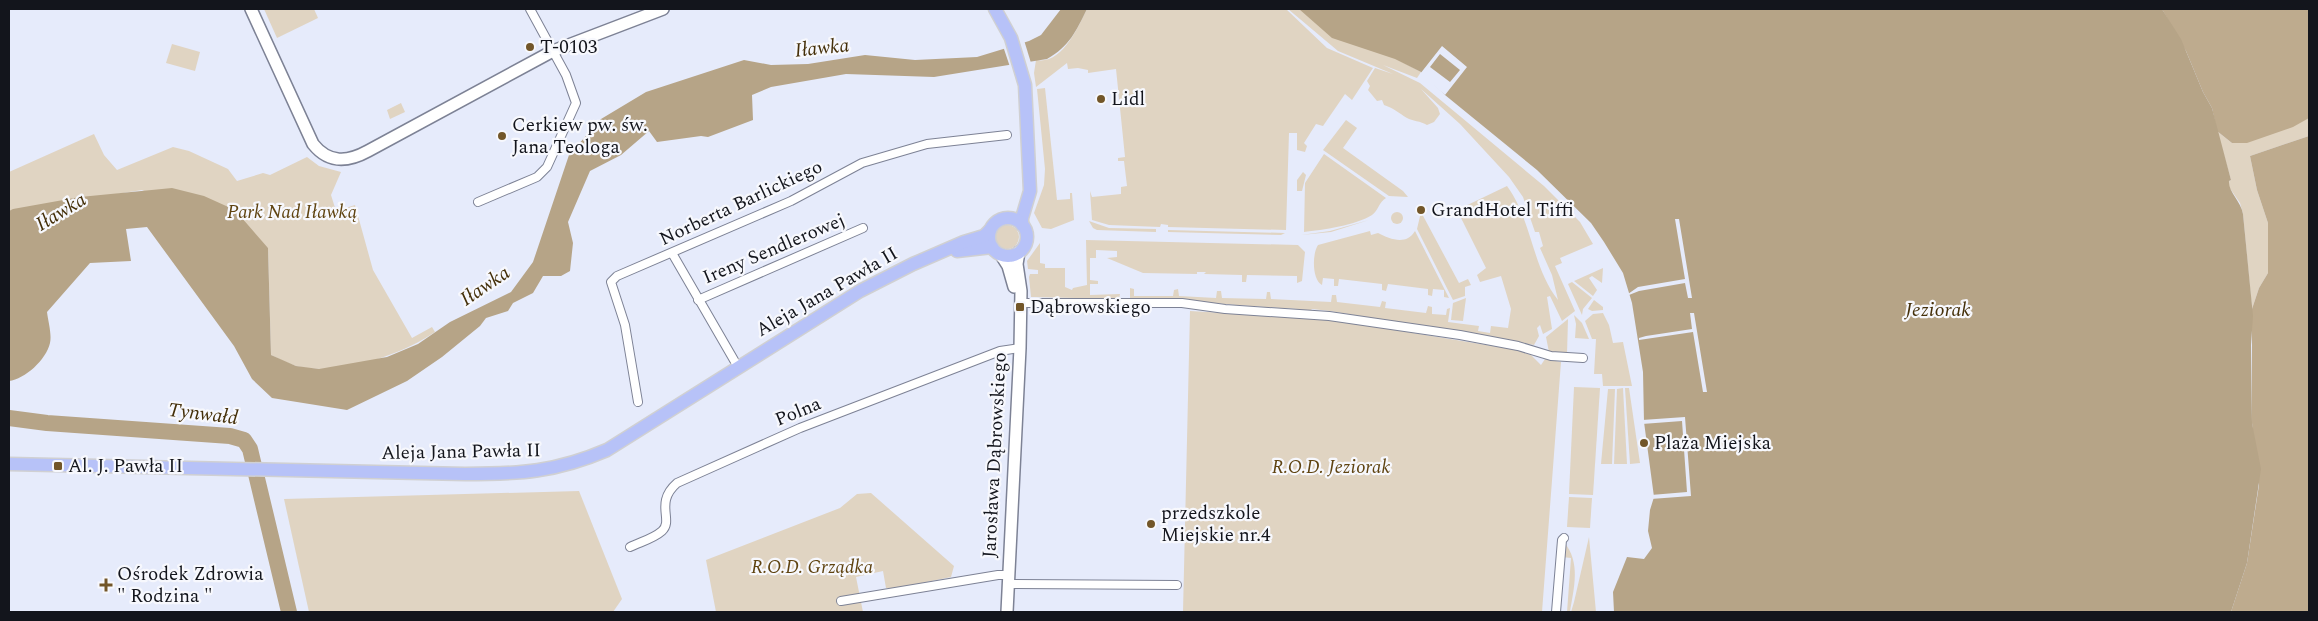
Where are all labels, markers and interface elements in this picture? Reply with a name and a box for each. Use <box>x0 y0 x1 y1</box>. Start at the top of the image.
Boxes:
water label: Iławka <box>793 30 851 66</box>
place label: T-0103 <box>540 33 598 62</box>
marker: T-0103 <box>524 41 536 53</box>
place label: Lidl <box>1111 85 1145 114</box>
marker: Lidl <box>1095 93 1107 105</box>
place label: Cerkiew pw. św. Jana Teologa <box>512 111 648 162</box>
marker: Cerkiew pw. św. Jana Teologa <box>496 130 508 142</box>
street label: Norberta Barlickiego <box>655 152 827 254</box>
water label: Iławka <box>30 185 92 239</box>
place label: GrandHotel Tiffi <box>1431 196 1574 225</box>
park label: Park Nad Iławką <box>227 198 357 227</box>
marker: GrandHotel Tiffi <box>1415 204 1427 216</box>
street label: Ireny Sendlerowej <box>698 206 850 292</box>
street label: Aleja Jana Pawła II <box>751 239 903 345</box>
water label: Iławka <box>454 258 516 314</box>
place label: Dąbrowskiego <box>1030 293 1151 322</box>
water label: Jeziorak <box>1903 295 1971 325</box>
marker: Dąbrowskiego <box>1014 301 1026 313</box>
street label: Jarosława Dąbrowskiego <box>975 351 1015 559</box>
street label: Polna <box>770 389 826 434</box>
water label: Tynwałd <box>166 395 240 433</box>
place label: Plaża Miejska <box>1654 429 1772 458</box>
street label: Aleja Jana Pawła II <box>381 436 541 468</box>
marker: Plaża Miejska <box>1638 437 1650 449</box>
place label: Al. J. Pawła II <box>68 452 183 481</box>
park label: R.O.D. Jeziorak <box>1272 453 1390 482</box>
marker: Al. J. Pawła II <box>52 460 64 472</box>
place label: przedszkole Miejskie nr.4 <box>1161 499 1271 550</box>
marker: przedszkole Miejskie nr.4 <box>1145 518 1157 530</box>
park label: R.O.D. Grządka <box>751 553 873 582</box>
place label: Ośrodek Zdrowia " Rodzina " <box>117 560 264 611</box>
marker: Ośrodek Zdrowia " Rodzina " <box>99 578 113 592</box>

